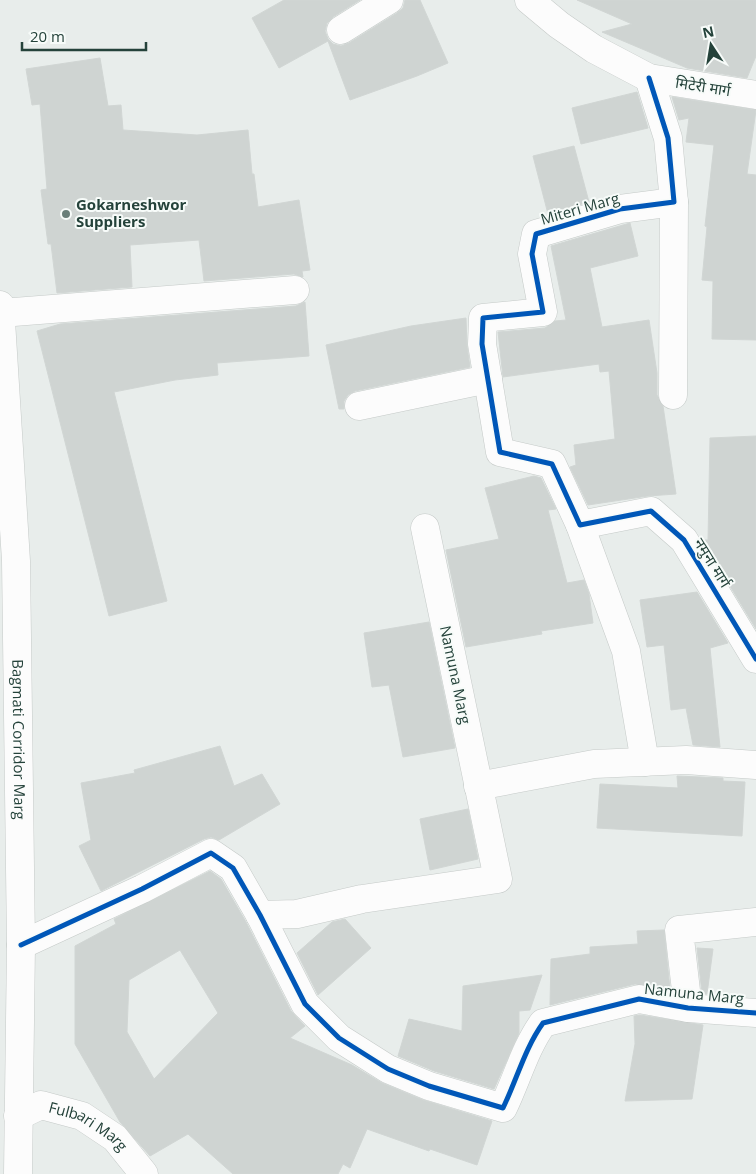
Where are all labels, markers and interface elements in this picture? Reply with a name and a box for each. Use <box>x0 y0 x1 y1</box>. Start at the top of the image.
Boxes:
scale bar <box>22 20 146 52</box>
north arrow <box>686 20 736 70</box>
text: N <box>701 21 716 42</box>
text: 20 m <box>30 26 65 46</box>
street label: मिटेरी मार्ग <box>674 72 733 100</box>
street label: Miteri Marg <box>538 187 621 229</box>
place label: Gokarneshwor Suppliers <box>76 194 186 231</box>
marker: Gokarneshwor Suppliers <box>60 208 72 220</box>
street label: नमुना मार्ग <box>689 534 736 592</box>
street label: Namuna Marg <box>436 624 476 726</box>
street label: Bagmati Corridor Marg <box>8 659 30 820</box>
street label: Namuna Marg <box>643 978 745 1008</box>
street label: Fulbari Marg <box>47 1097 133 1155</box>

